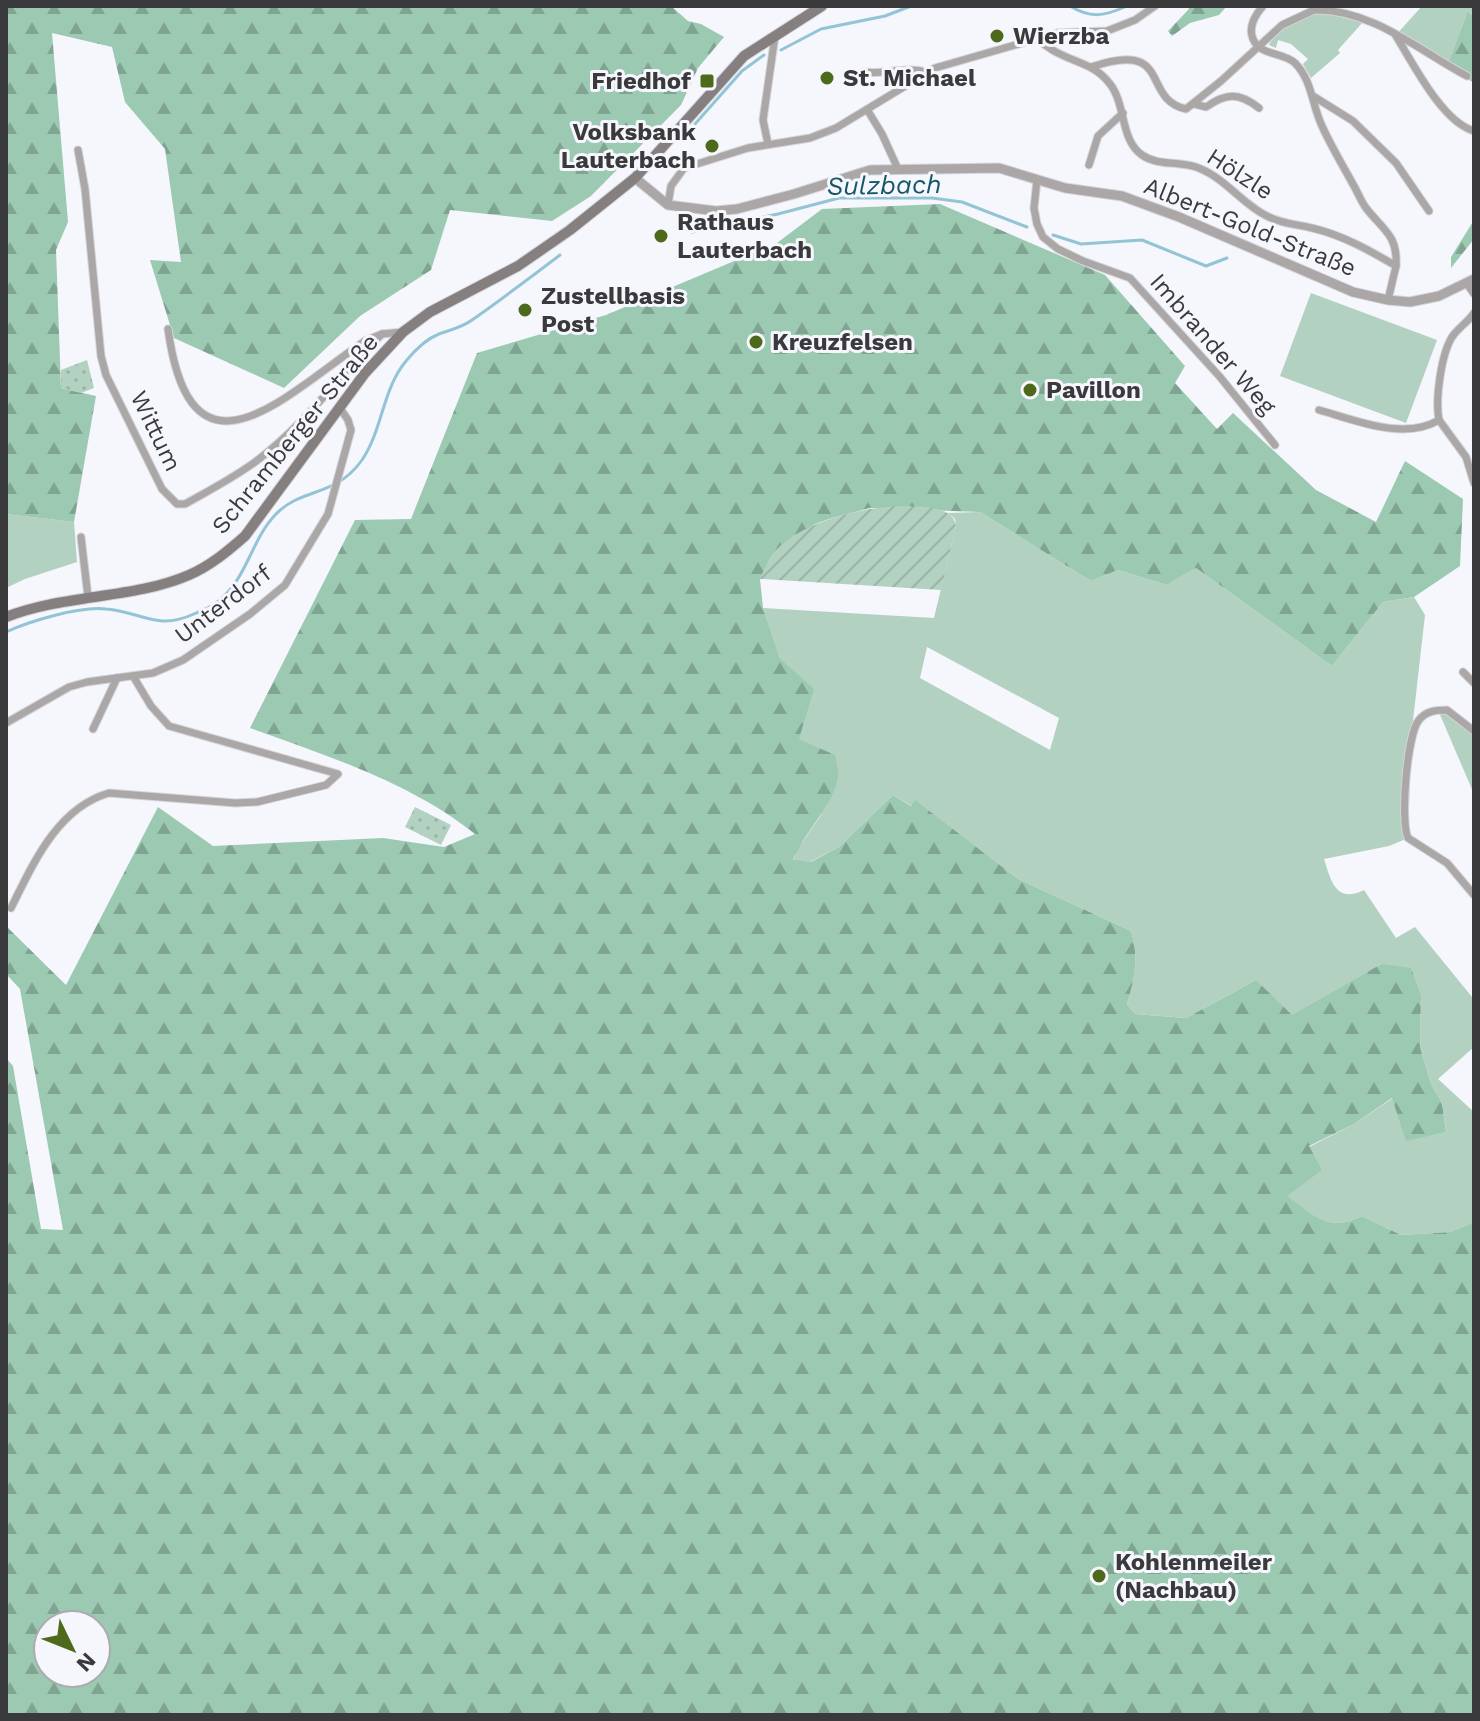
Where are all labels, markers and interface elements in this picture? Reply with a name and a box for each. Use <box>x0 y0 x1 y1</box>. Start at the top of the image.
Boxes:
place label: Wierzba <box>1013 22 1109 50</box>
marker: Wierzba <box>988 27 1006 45</box>
place label: St. Michael <box>843 64 976 92</box>
place label: Friedhof <box>591 67 691 95</box>
marker: St. Michael <box>818 69 836 87</box>
marker: Friedhof <box>698 72 716 90</box>
place label: Volksbank Lauterbach <box>561 118 696 174</box>
marker: Volksbank Lauterbach <box>703 137 721 155</box>
street label: Hölzle <box>1202 142 1278 206</box>
water label: Sulzbach <box>826 169 942 201</box>
street label: Albert-Gold-Straße <box>1140 172 1360 282</box>
place label: Rathaus Lauterbach <box>677 208 812 264</box>
marker: Rathaus Lauterbach <box>652 227 670 245</box>
street label: Imbrander Weg <box>1144 268 1282 420</box>
place label: Zustellbasis Post <box>541 282 685 338</box>
marker: Zustellbasis Post <box>516 301 534 319</box>
street label: Schramberger Straße <box>206 328 384 540</box>
place label: Kreuzfelsen <box>772 328 913 356</box>
marker: Kreuzfelsen <box>747 333 765 351</box>
place label: Pavillon <box>1046 376 1141 404</box>
marker: Pavillon <box>1021 381 1039 399</box>
street label: Wittum <box>125 386 187 476</box>
street label: Unterdorf <box>169 558 277 649</box>
place label: Kohlenmeiler (Nachbau) <box>1115 1548 1273 1604</box>
marker: Kohlenmeiler (Nachbau) <box>1090 1567 1108 1585</box>
north arrow <box>32 1609 112 1689</box>
text: N <box>72 1648 101 1677</box>

